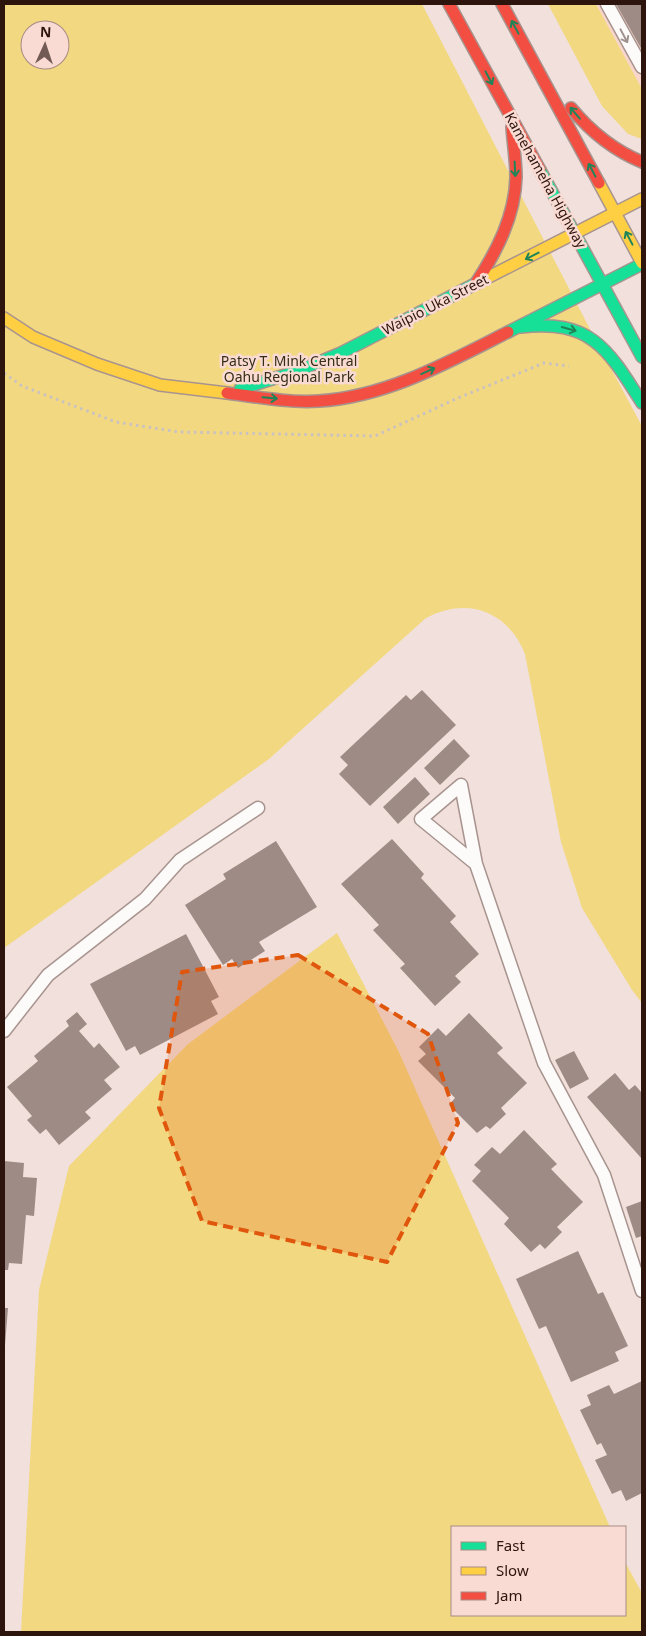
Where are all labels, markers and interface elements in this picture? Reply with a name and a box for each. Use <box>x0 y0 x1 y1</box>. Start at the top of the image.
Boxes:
north arrow <box>20 20 70 70</box>
one-way arrow <box>509 20 519 34</box>
text: N <box>40 22 52 41</box>
one-way arrow <box>620 28 630 42</box>
one-way arrow <box>484 70 494 85</box>
one-way arrow <box>570 107 581 120</box>
street label: Kamehameha Highway <box>501 109 592 252</box>
one-way arrow <box>511 161 520 177</box>
one-way arrow <box>587 162 597 177</box>
one-way arrow <box>624 230 634 245</box>
one-way arrow <box>525 251 540 261</box>
street label: Waipio Uka Street <box>379 269 491 339</box>
one-way arrow <box>560 324 576 334</box>
park label: Patsy T. Mink Central Oahu Regional Park <box>221 351 357 386</box>
one-way arrow <box>420 365 435 375</box>
one-way arrow <box>262 393 278 402</box>
legend <box>451 1526 626 1616</box>
text: Fast <box>496 1535 525 1555</box>
text: Slow <box>496 1560 529 1580</box>
text: Jam <box>494 1585 523 1605</box>

